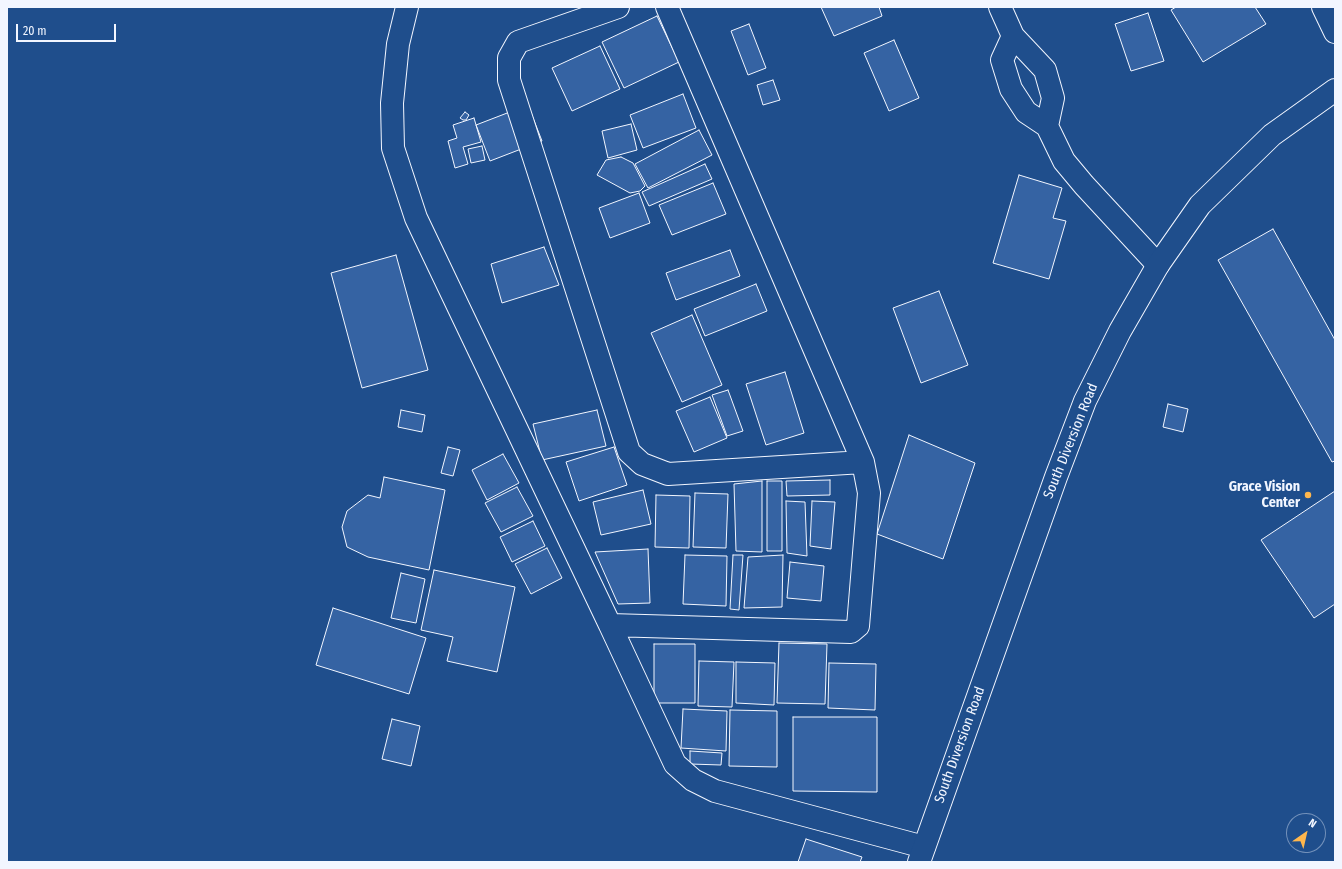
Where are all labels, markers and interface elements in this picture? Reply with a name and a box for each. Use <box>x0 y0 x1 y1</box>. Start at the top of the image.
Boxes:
scale bar <box>18 16 118 42</box>
text: 20 m <box>23 24 47 38</box>
street label: South Diversion Road <box>1040 381 1102 501</box>
place label: Grace Vision Center <box>1229 479 1300 512</box>
marker: Grace Vision Center <box>1303 490 1313 500</box>
street label: South Diversion Road <box>931 684 989 806</box>
north arrow <box>1286 813 1326 853</box>
text: N <box>1306 816 1319 831</box>

